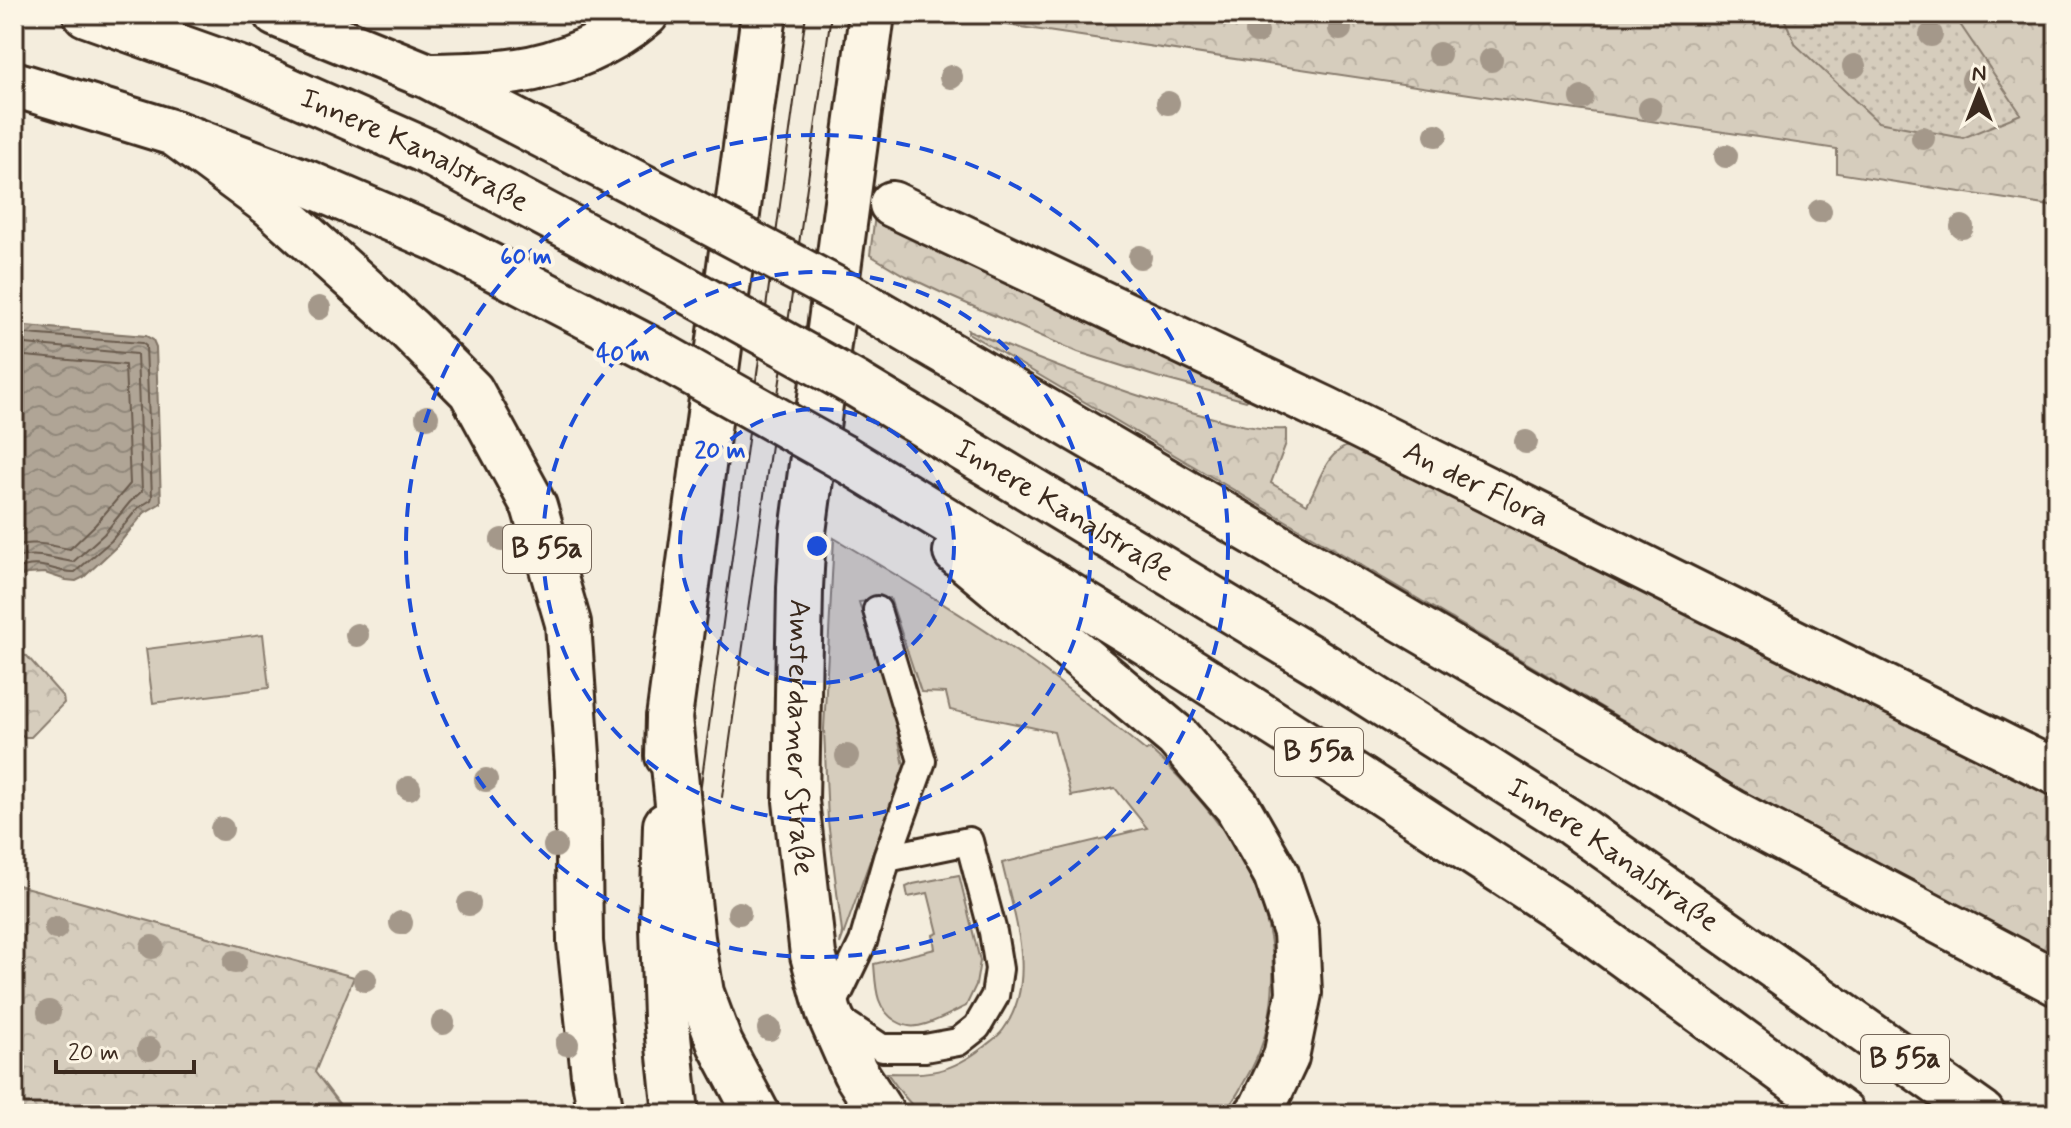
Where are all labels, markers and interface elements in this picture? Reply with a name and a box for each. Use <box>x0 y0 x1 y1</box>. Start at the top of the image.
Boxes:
north arrow <box>1939 52 2019 132</box>
text: N <box>1972 60 1986 88</box>
street label: Innere Kanalstraße <box>294 78 536 221</box>
text: 60 m <box>500 242 552 273</box>
text: 40 m <box>596 339 650 370</box>
street label: Innere Kanalstraße <box>948 429 1181 591</box>
street label: An der Flora <box>1397 432 1556 537</box>
text: 20 m <box>694 436 746 467</box>
road number: B 55a <box>503 525 591 573</box>
centre of rings <box>803 532 831 560</box>
street label: Amsterdamer Straße <box>776 598 824 878</box>
road number: B 55a <box>1275 728 1363 776</box>
street label: Innere Kanalstraße <box>1500 768 1727 941</box>
scale bar <box>56 1024 194 1074</box>
road number: B 55a <box>1861 1035 1949 1083</box>
text: 20 m <box>68 1038 119 1069</box>

